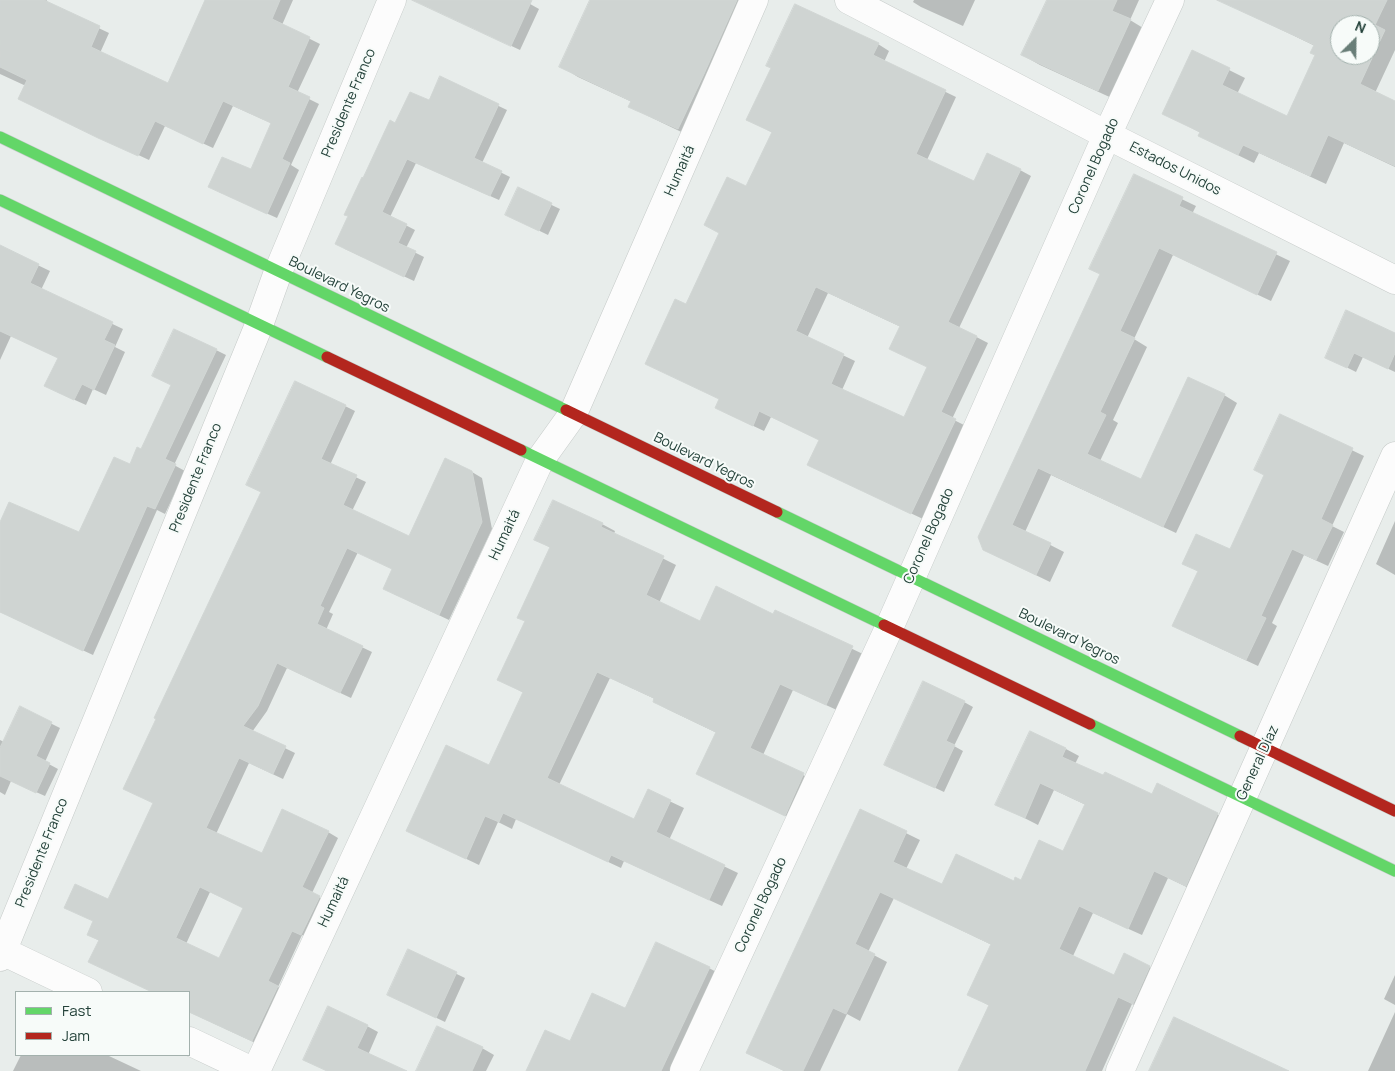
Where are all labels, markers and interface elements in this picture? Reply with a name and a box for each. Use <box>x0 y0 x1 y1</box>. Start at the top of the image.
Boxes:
north arrow <box>1330 15 1380 65</box>
text: N <box>1352 16 1369 37</box>
street label: Presidente Franco <box>318 46 380 160</box>
street label: Coronel Bogado <box>1065 115 1123 217</box>
street label: Estados Unidos <box>1126 139 1224 199</box>
street label: Humaitá <box>661 143 699 199</box>
street label: Boulevard Yegros <box>286 253 392 317</box>
street label: Presidente Franco <box>166 421 226 535</box>
street label: Boulevard Yegros <box>651 429 757 493</box>
street label: Coronel Bogado <box>900 485 958 587</box>
street label: Humaitá <box>486 507 524 563</box>
street label: Boulevard Yegros <box>1016 605 1122 669</box>
street label: General Díaz <box>1233 723 1283 803</box>
street label: Presidente Franco <box>12 796 72 910</box>
street label: Coronel Bogado <box>732 855 790 955</box>
street label: Humaitá <box>315 874 353 930</box>
legend <box>15 991 190 1056</box>
text: Fast <box>62 1000 91 1021</box>
text: Jam <box>62 1025 90 1046</box>

